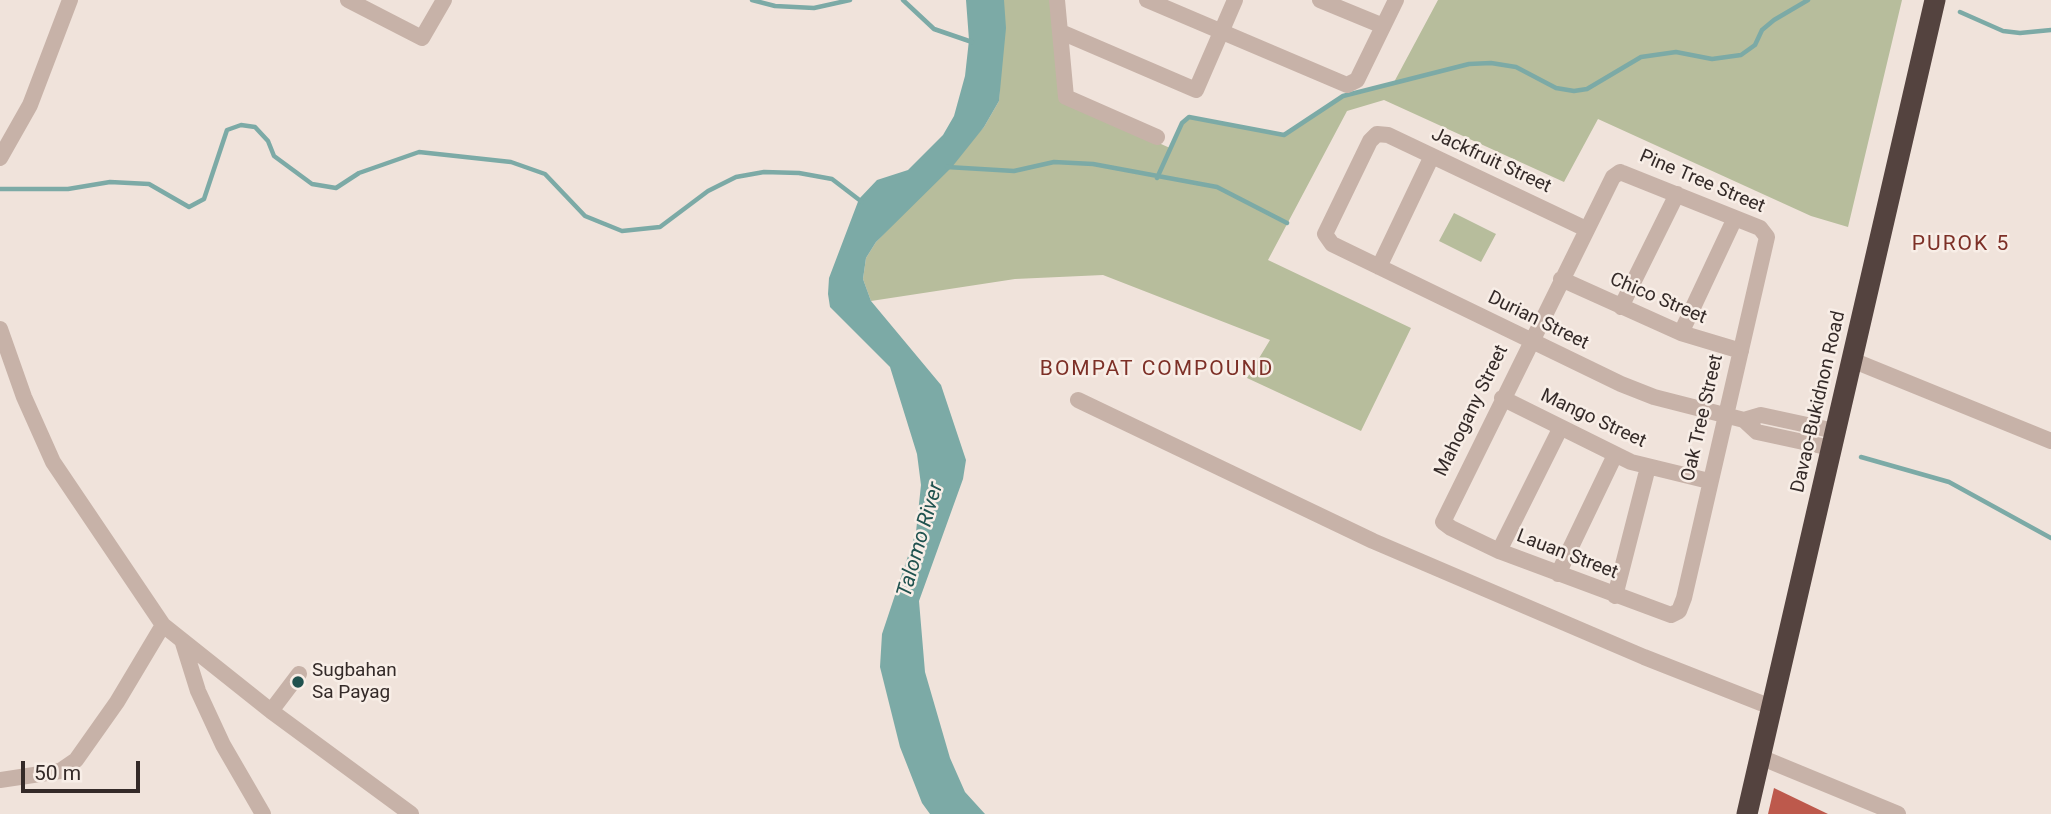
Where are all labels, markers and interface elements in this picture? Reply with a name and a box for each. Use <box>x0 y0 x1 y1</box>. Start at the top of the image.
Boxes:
street label: Jackfruit Street <box>1427 123 1555 199</box>
street label: Pine Tree Street <box>1636 145 1768 219</box>
district label: PUROK 5 <box>1913 232 2009 258</box>
street label: Chico Street <box>1606 268 1710 330</box>
street label: Durian Street <box>1484 287 1592 355</box>
street label: Davao-Bukidnon Road <box>1787 309 1851 495</box>
street label: Mahogany Street <box>1430 341 1514 481</box>
street label: Oak Tree Street <box>1677 352 1729 484</box>
district label: BOMPAT COMPOUND <box>1042 357 1272 383</box>
street label: Mango Street <box>1537 385 1649 453</box>
water label: Talomo River <box>893 480 949 600</box>
street label: Lauan Street <box>1513 525 1621 585</box>
place label: Sugbahan Sa Payag <box>312 660 397 704</box>
marker: Sugbahan Sa Payag <box>290 674 306 690</box>
scale bar <box>24 748 144 792</box>
text: 50 m <box>34 761 81 785</box>

